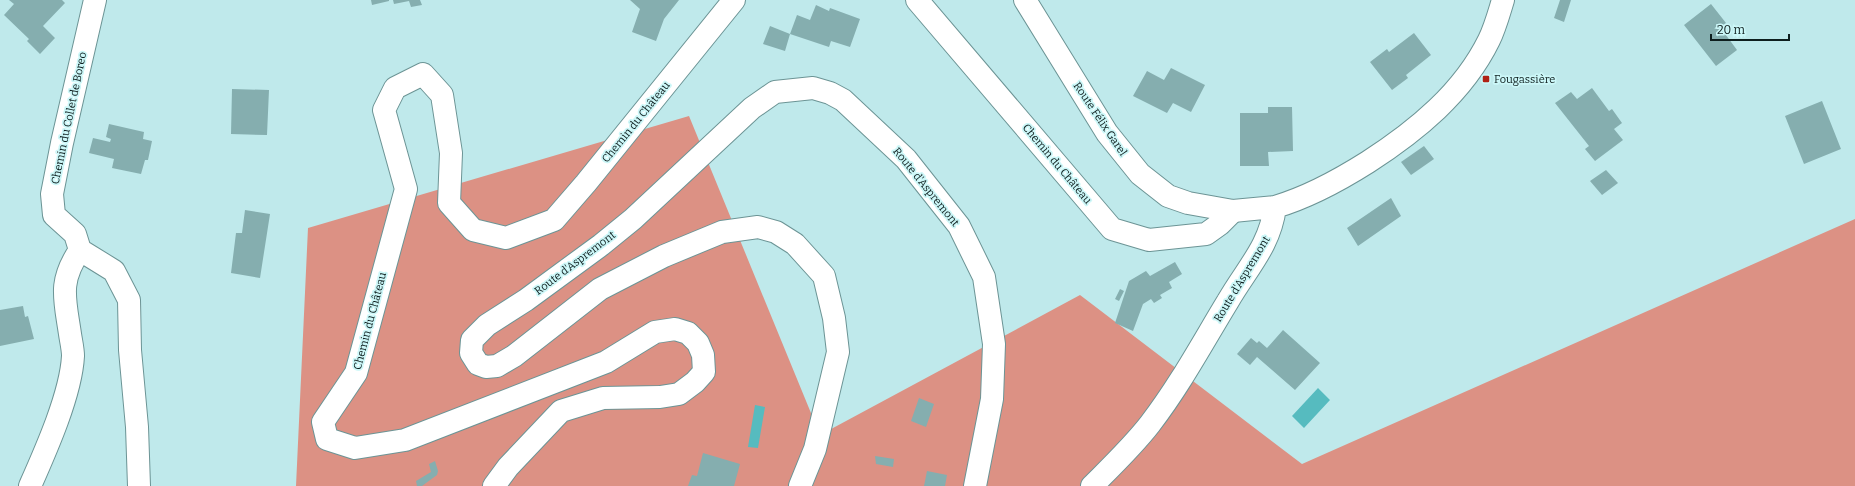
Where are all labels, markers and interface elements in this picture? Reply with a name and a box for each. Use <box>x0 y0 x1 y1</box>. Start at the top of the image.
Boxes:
scale bar <box>1711 16 1789 42</box>
text: 20 m <box>1717 23 1746 37</box>
street label: Chemin du Collet de Boreo <box>49 51 89 185</box>
place label: Fougassière <box>1494 73 1555 86</box>
marker: Fougassière <box>1481 74 1491 84</box>
street label: Chemin du Château <box>599 79 673 165</box>
street label: Route Félix Garel <box>1071 80 1129 158</box>
street label: Chemin du Château <box>1020 121 1094 207</box>
street label: Route d'Aspremont <box>890 145 962 229</box>
street label: Route d'Aspremont <box>532 228 618 298</box>
street label: Route d'Aspremont <box>1211 234 1273 324</box>
street label: Chemin du Château <box>351 271 389 371</box>

